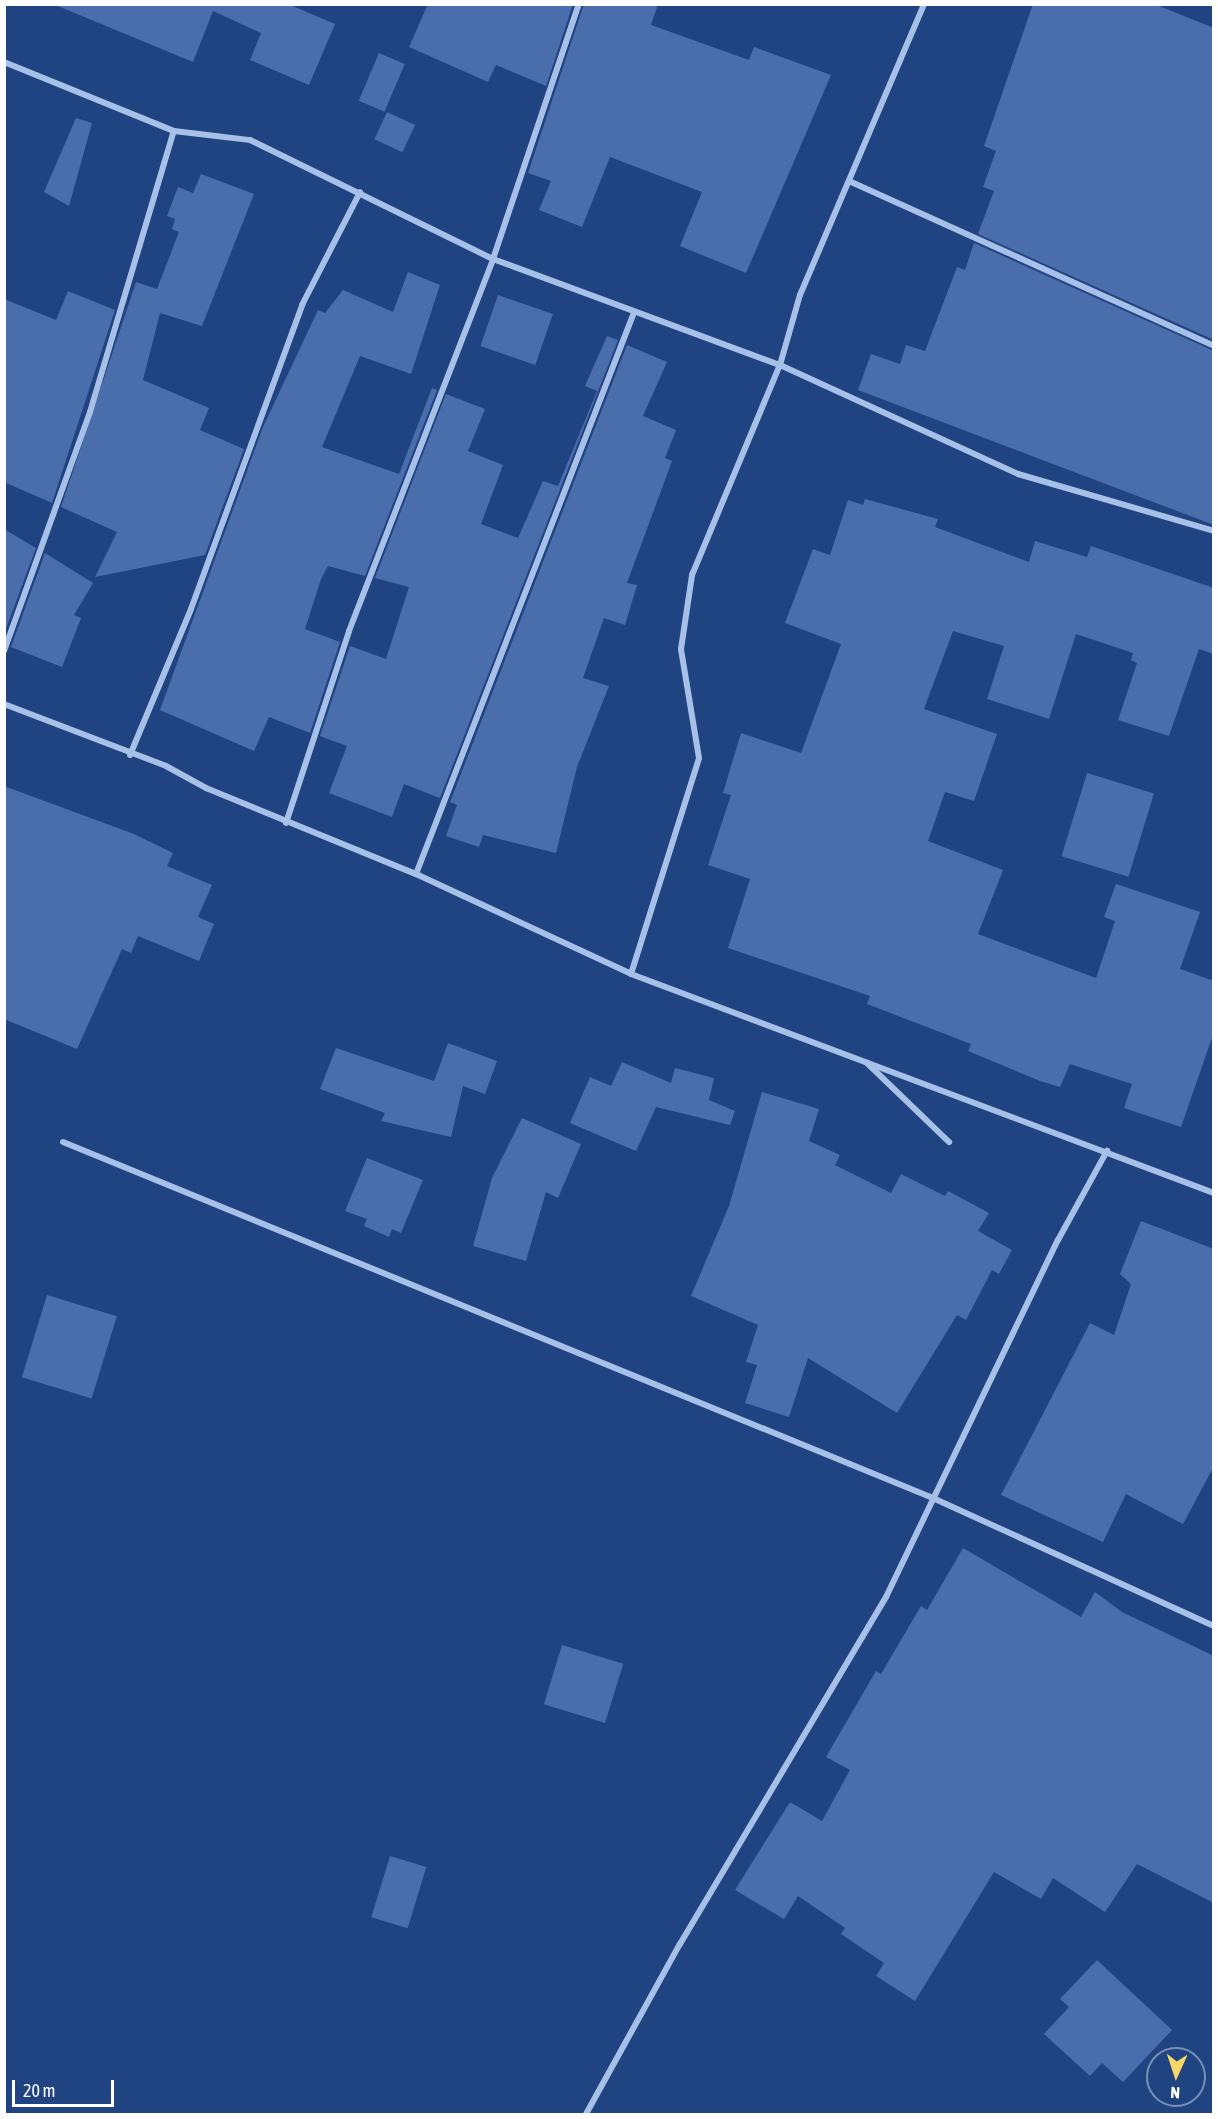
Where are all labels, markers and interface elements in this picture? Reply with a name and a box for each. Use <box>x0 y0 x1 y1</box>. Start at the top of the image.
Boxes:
north arrow <box>1146 2047 1206 2107</box>
scale bar <box>15 2068 117 2106</box>
text: 20 m <box>23 2080 55 2101</box>
text: N <box>1170 2084 1180 2102</box>

